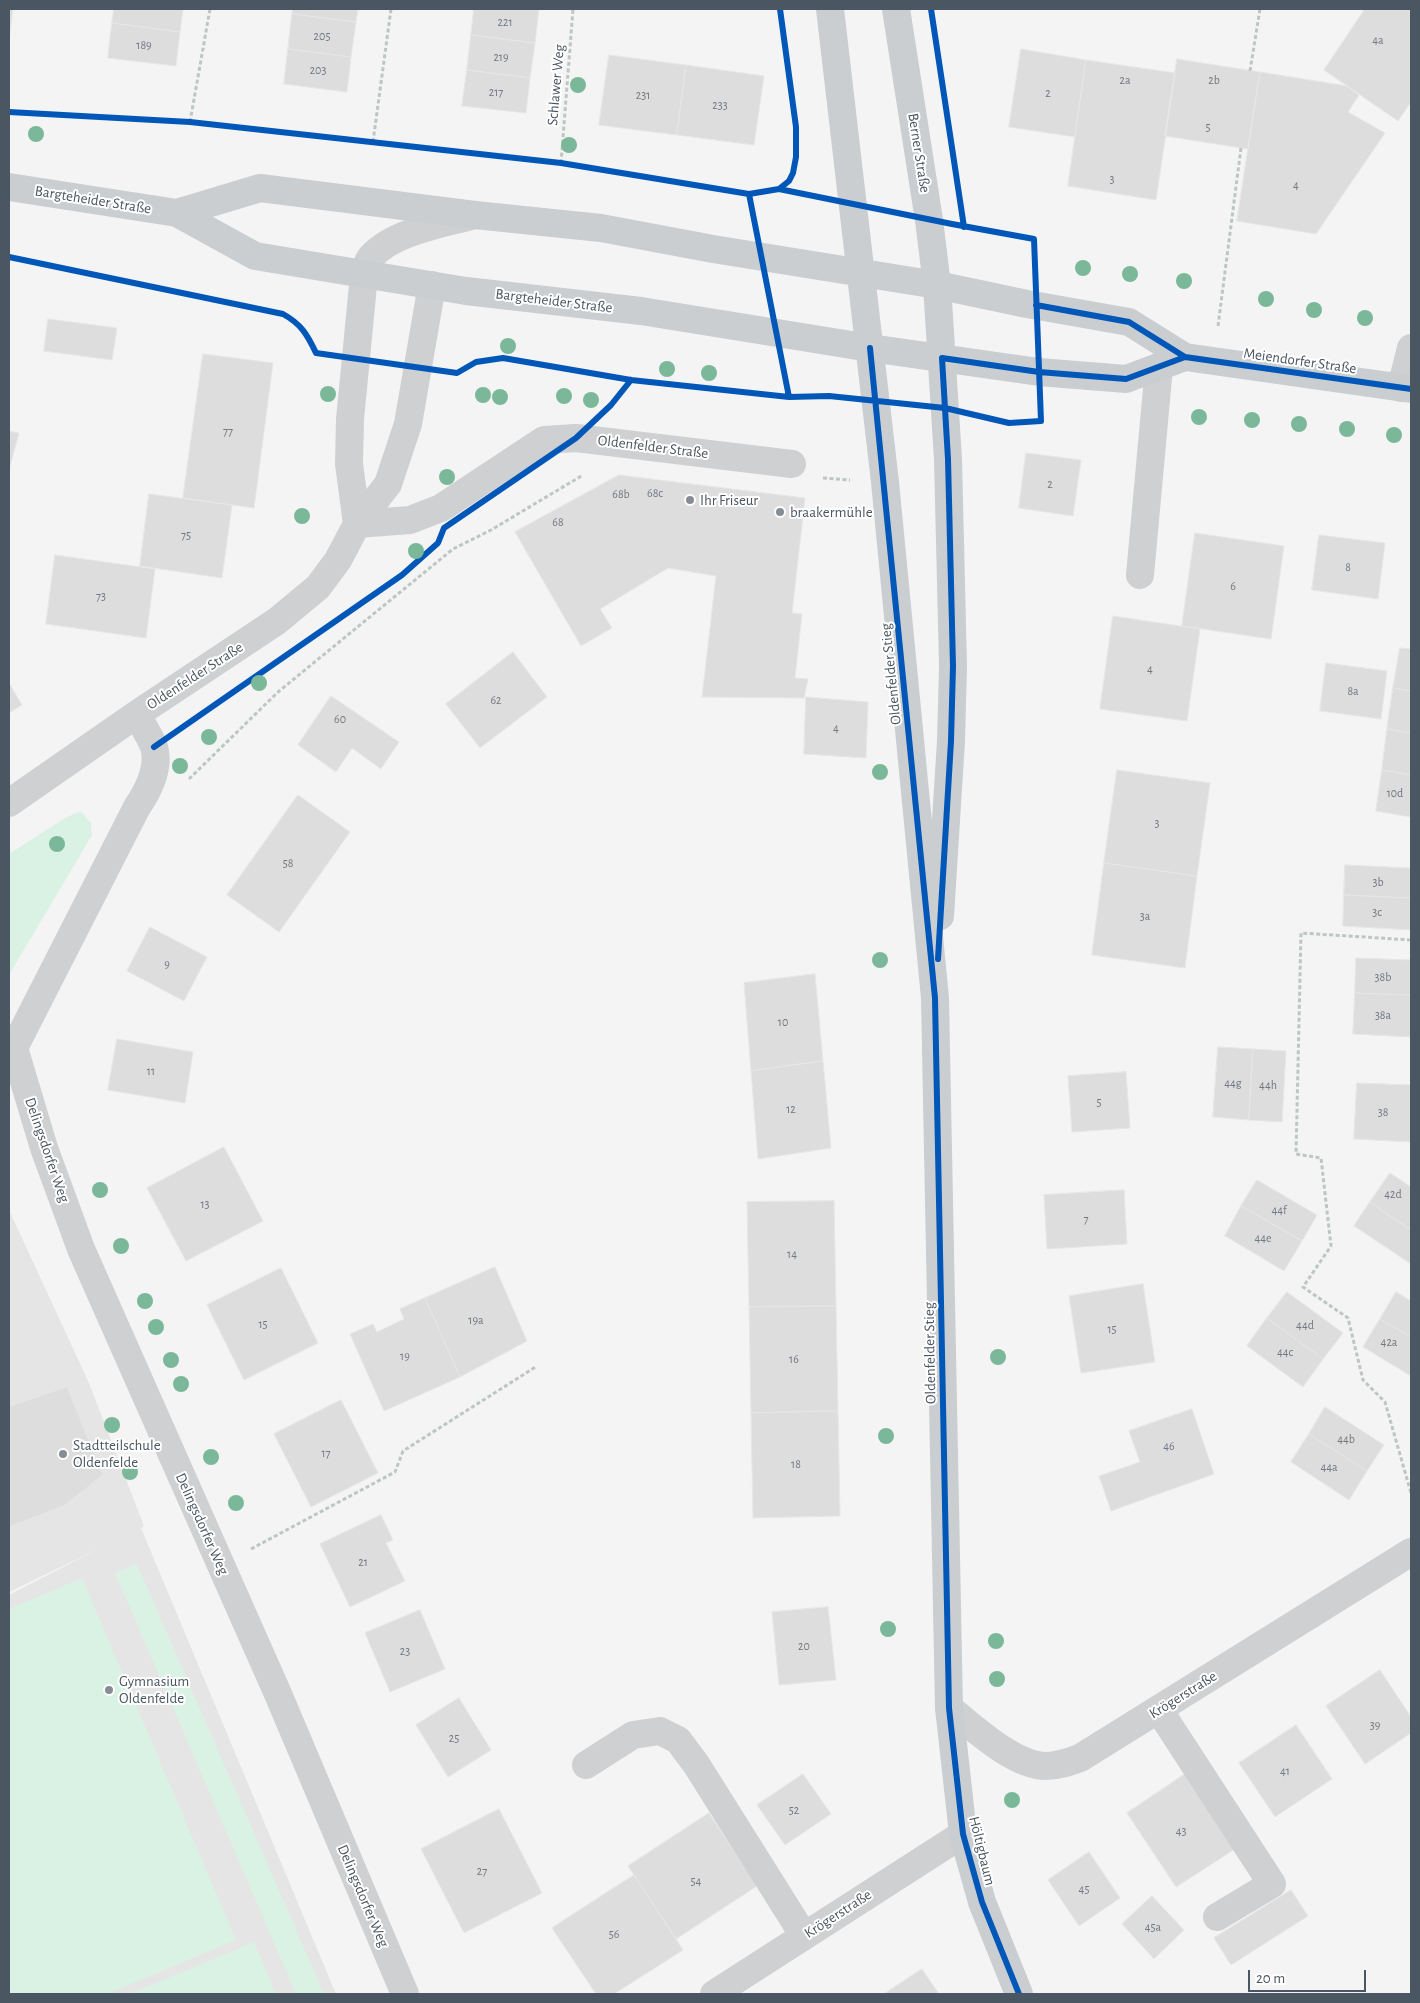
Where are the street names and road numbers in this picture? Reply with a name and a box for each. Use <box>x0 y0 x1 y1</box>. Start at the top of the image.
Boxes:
street label: Schlawer Weg <box>543 44 569 126</box>
street label: Berner Straße <box>904 112 934 194</box>
street label: Bargteheider Straße <box>34 182 152 218</box>
street label: Bargteheider Straße <box>495 285 613 317</box>
street label: Meiendorfer Straße <box>1242 344 1358 378</box>
street label: Oldenfelder Straße <box>597 431 709 463</box>
street label: Oldenfelder Stieg <box>877 622 905 726</box>
street label: Oldenfelder Straße <box>144 638 246 714</box>
street label: Delingsdorfer Weg <box>21 1095 73 1205</box>
street label: Oldenfelder Stieg <box>920 1302 940 1404</box>
street label: Delingsdorfer Weg <box>171 1470 233 1578</box>
street label: Krögerstraße <box>1146 1667 1220 1723</box>
street label: Höltigbaum <box>965 1814 999 1888</box>
street label: Delingsdorfer Weg <box>333 1842 393 1950</box>
street label: Krögerstraße <box>801 1886 875 1942</box>

